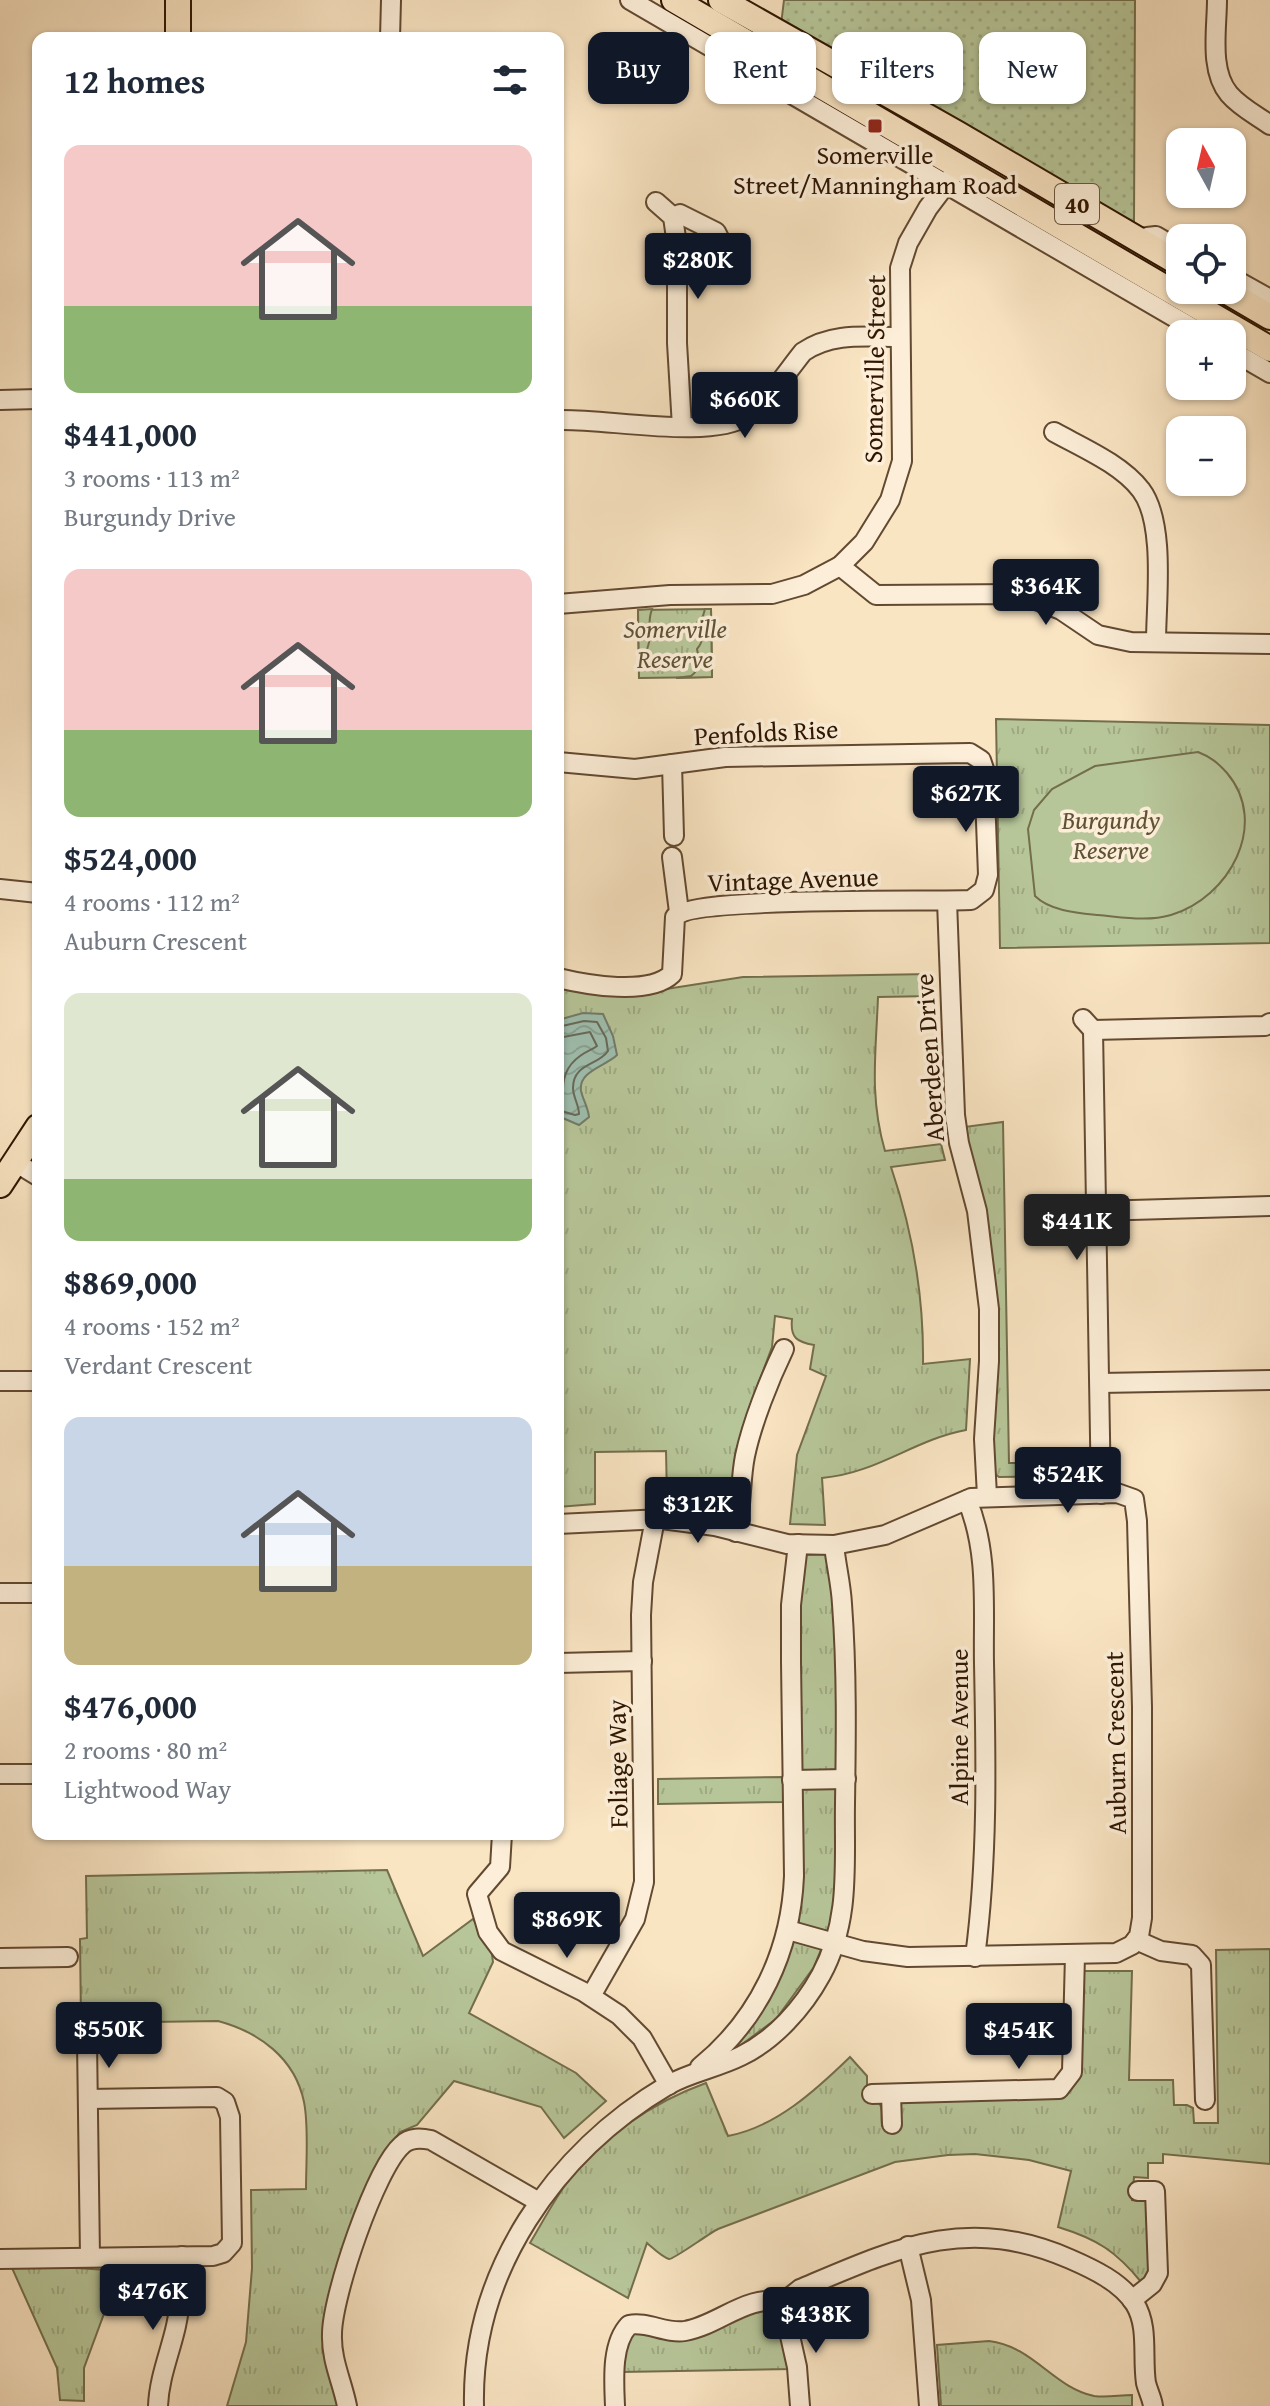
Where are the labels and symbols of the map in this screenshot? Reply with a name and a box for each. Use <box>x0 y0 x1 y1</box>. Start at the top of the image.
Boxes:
marker: Somerville Street/Manningham Road <box>866 117 884 135</box>
north arrow <box>1166 128 1246 208</box>
place label: Somerville Street/Manningham Road <box>733 135 1017 204</box>
road number: 40 <box>1055 184 1099 224</box>
pin: $280K <box>642 233 754 301</box>
street label: Somerville Street <box>853 274 895 464</box>
pin: $660K <box>689 372 801 440</box>
pin: $364K <box>990 559 1102 627</box>
park label: Somerville Reserve <box>623 609 727 678</box>
street label: Penfolds Rise <box>693 709 839 755</box>
pin: $627K <box>910 766 1022 834</box>
park label: Burgundy Reserve <box>1061 800 1160 869</box>
street label: Vintage Avenue <box>707 857 879 901</box>
street label: Aberdeen Drive <box>904 972 954 1144</box>
pin: $441K <box>1021 1194 1133 1262</box>
pin: $524K <box>1012 1447 1124 1515</box>
pin: $312K <box>642 1477 754 1545</box>
street label: Alpine Avenue <box>939 1649 978 1805</box>
street label: Auburn Crescent <box>1094 1651 1136 1835</box>
street label: Foliage Way <box>596 1699 638 1829</box>
pin: $869K <box>511 1892 623 1960</box>
pin: $550K <box>53 2002 165 2070</box>
pin: $454K <box>963 2003 1075 2071</box>
pin: $476K <box>97 2264 209 2332</box>
pin: $438K <box>760 2287 872 2355</box>

